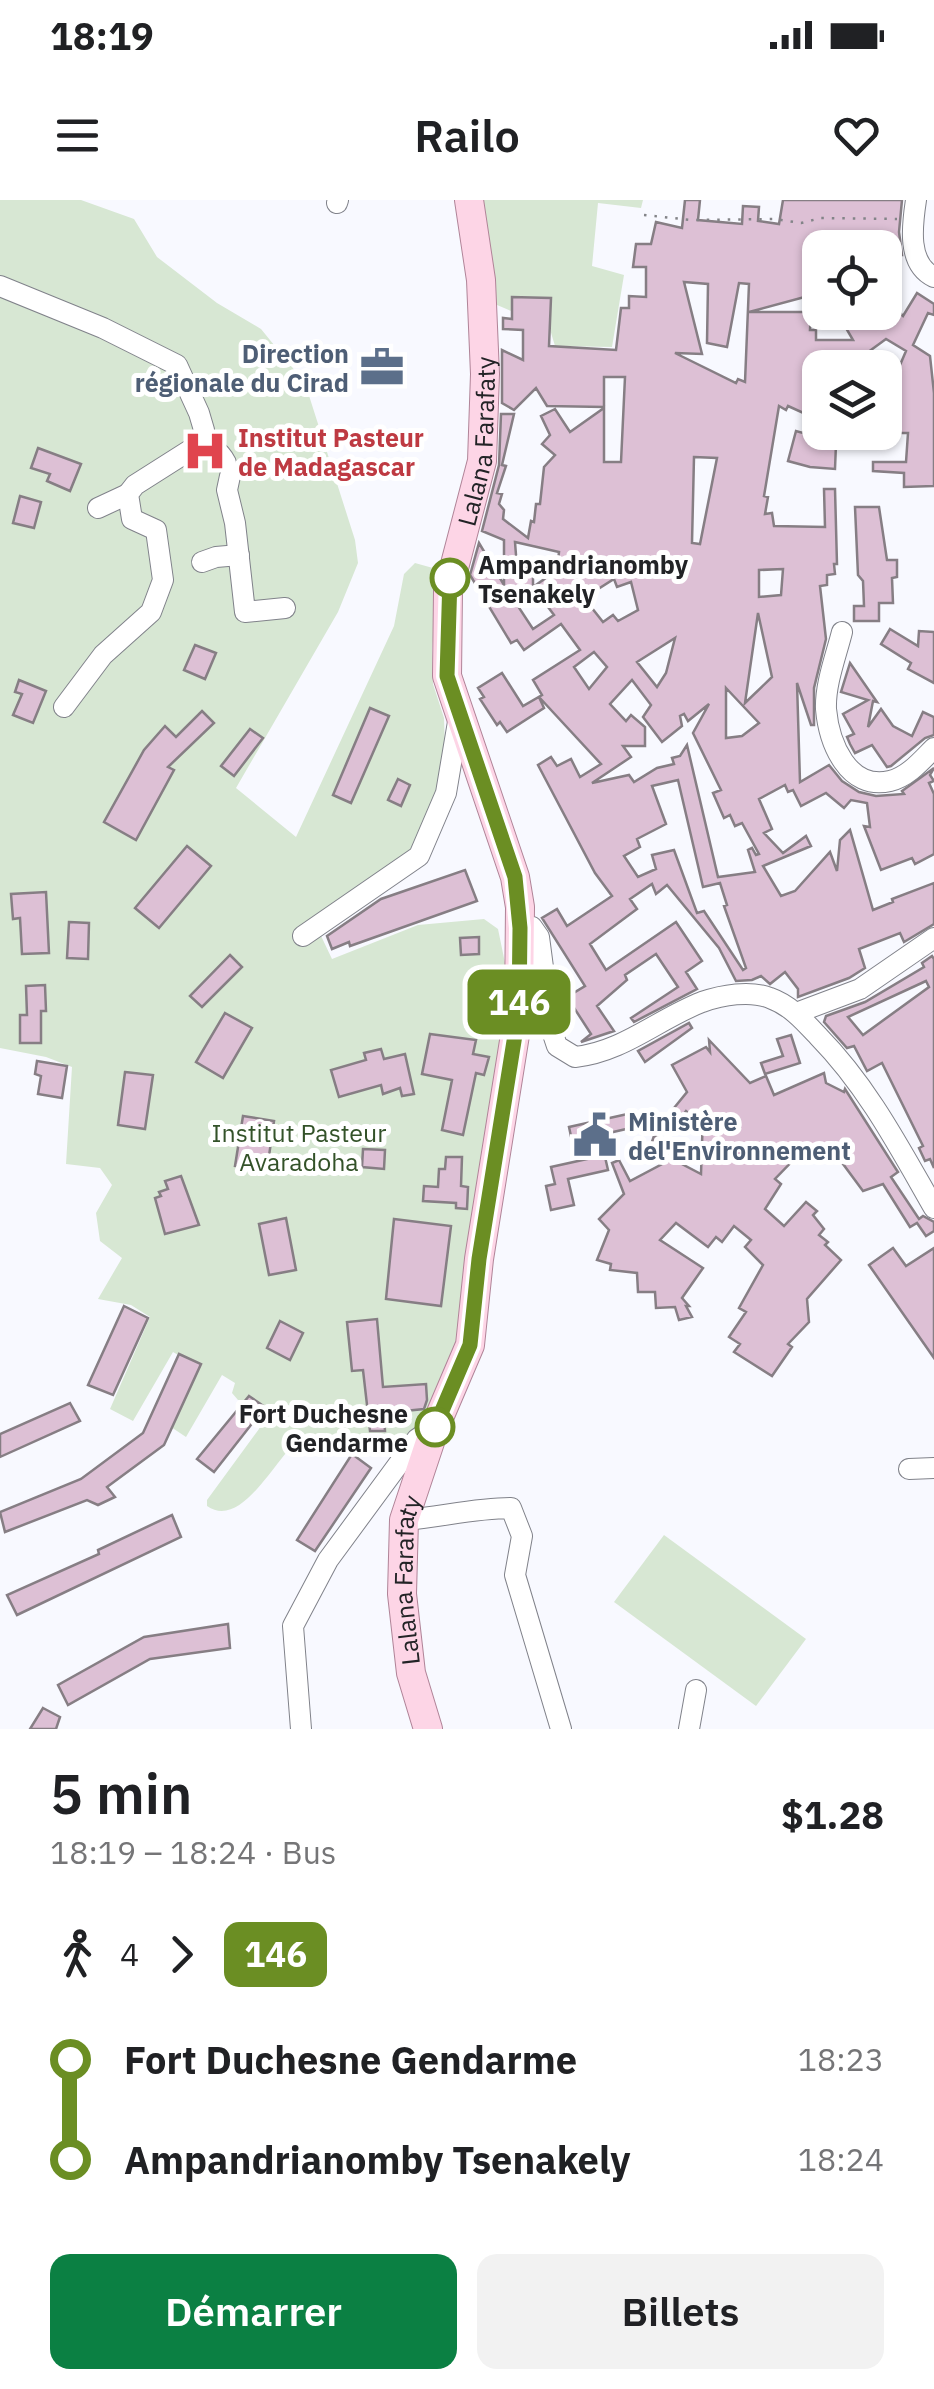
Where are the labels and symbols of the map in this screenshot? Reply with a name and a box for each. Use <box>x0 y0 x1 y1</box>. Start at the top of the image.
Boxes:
place label: Direction régionale du Cirad <box>135 337 349 399</box>
office icon: Direction régionale du Cirad <box>358 343 406 391</box>
street label: Lalana Farafaty <box>449 355 502 529</box>
place label: Institut Pasteur de Madagascar <box>238 421 424 483</box>
hospital icon: Institut Pasteur de Madagascar <box>181 427 229 475</box>
place label: Ampandrianomby Tsenakely <box>478 548 689 610</box>
marker: Ampandrianomby Tsenakely <box>431 559 469 597</box>
line badge: 146 <box>462 970 576 1034</box>
place label: Ministère del'Environnement <box>628 1105 851 1167</box>
public building icon: Ministère del'Environnement <box>571 1111 619 1159</box>
park label: Institut Pasteur Avaradoha <box>212 1116 386 1178</box>
place label: Fort Duchesne Gendarme <box>239 1397 408 1459</box>
marker: Fort Duchesne Gendarme <box>416 1408 454 1446</box>
street label: Lalana Farafaty <box>385 1490 428 1667</box>

